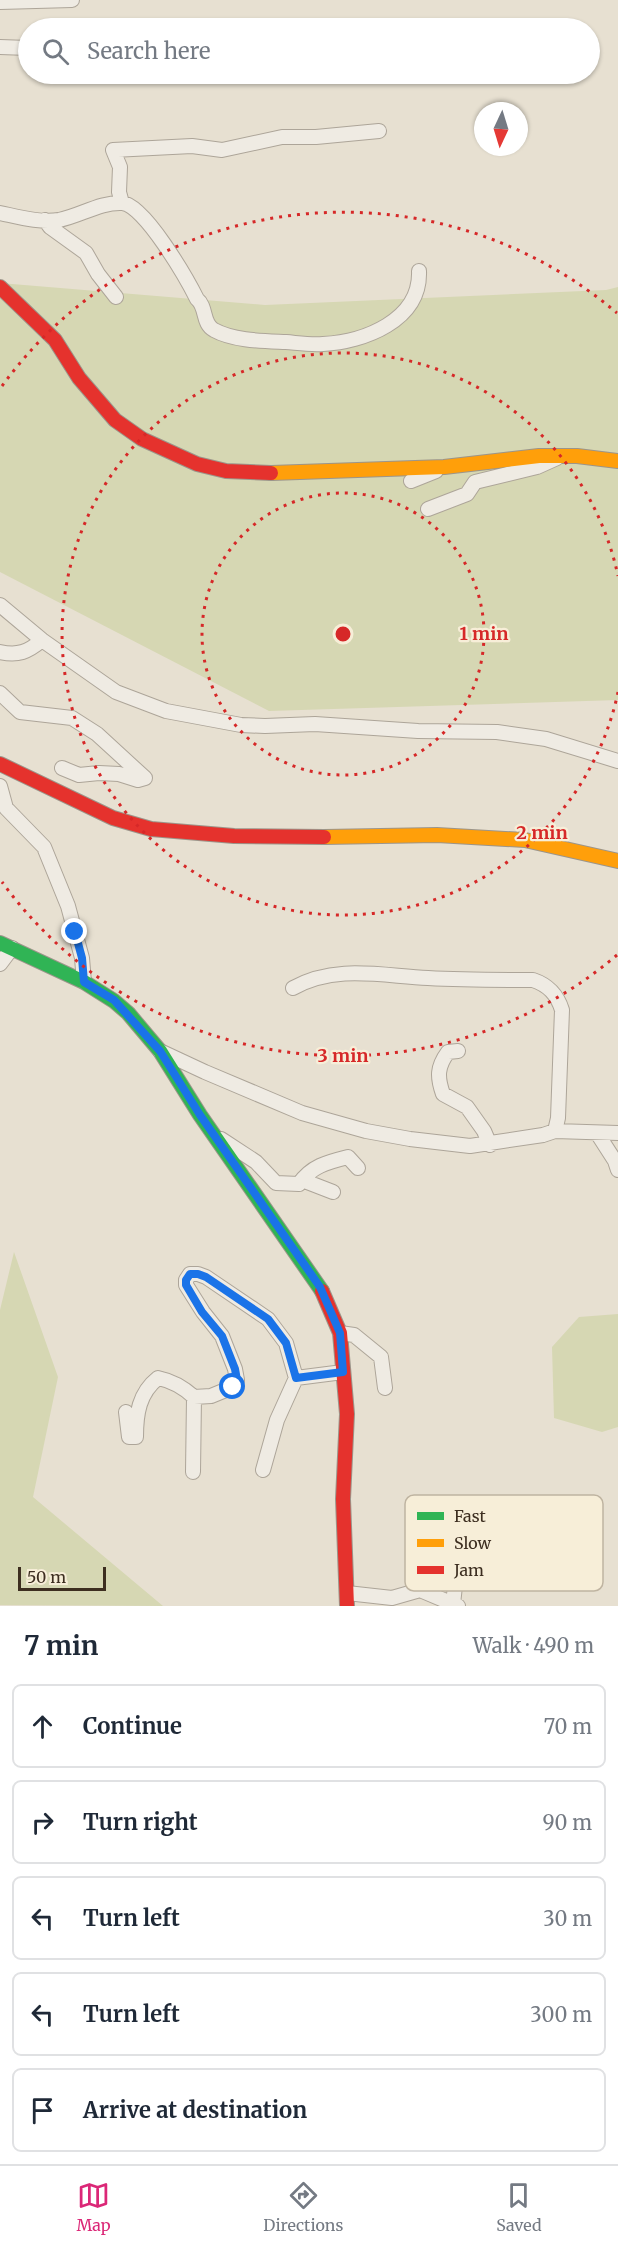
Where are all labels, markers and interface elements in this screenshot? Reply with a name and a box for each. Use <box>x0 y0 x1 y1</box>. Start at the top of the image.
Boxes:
search box <box>18 18 600 84</box>
icon: search <box>39 35 72 68</box>
text: Search here <box>87 37 210 65</box>
north arrow <box>474 102 528 156</box>
text: 1 min <box>459 622 509 645</box>
centre of rings <box>333 624 353 644</box>
text: 2 min <box>516 821 568 844</box>
route end <box>61 918 87 944</box>
text: 3 min <box>318 1044 368 1067</box>
route start <box>219 1373 245 1399</box>
legend <box>405 1495 603 1591</box>
text: Fast <box>454 1506 487 1526</box>
text: Slow <box>454 1533 492 1553</box>
text: Jam <box>453 1560 484 1580</box>
scale bar <box>18 1564 106 1592</box>
text: 50 m <box>27 1567 66 1587</box>
text: 7 min <box>24 1629 98 1662</box>
text: Walk · 490 m <box>473 1633 594 1658</box>
icon: ahead <box>26 1710 59 1743</box>
text: Continue <box>83 1712 182 1740</box>
text: 70 m <box>544 1714 592 1739</box>
icon: right <box>26 1806 59 1839</box>
text: Turn right <box>83 1808 197 1836</box>
text: 90 m <box>542 1810 592 1835</box>
icon: left <box>26 1902 59 1935</box>
text: Turn left <box>83 1904 180 1932</box>
text: 30 m <box>543 1906 592 1931</box>
icon: left <box>26 1998 59 2031</box>
text: Turn left <box>83 2000 180 2028</box>
text: 300 m <box>530 2002 592 2027</box>
icon: arrive <box>26 2094 59 2127</box>
text: Arrive at destination <box>83 2096 307 2124</box>
tab: Map <box>76 2179 111 2235</box>
tab: Directions <box>263 2179 343 2235</box>
tab: Saved <box>496 2179 542 2235</box>

